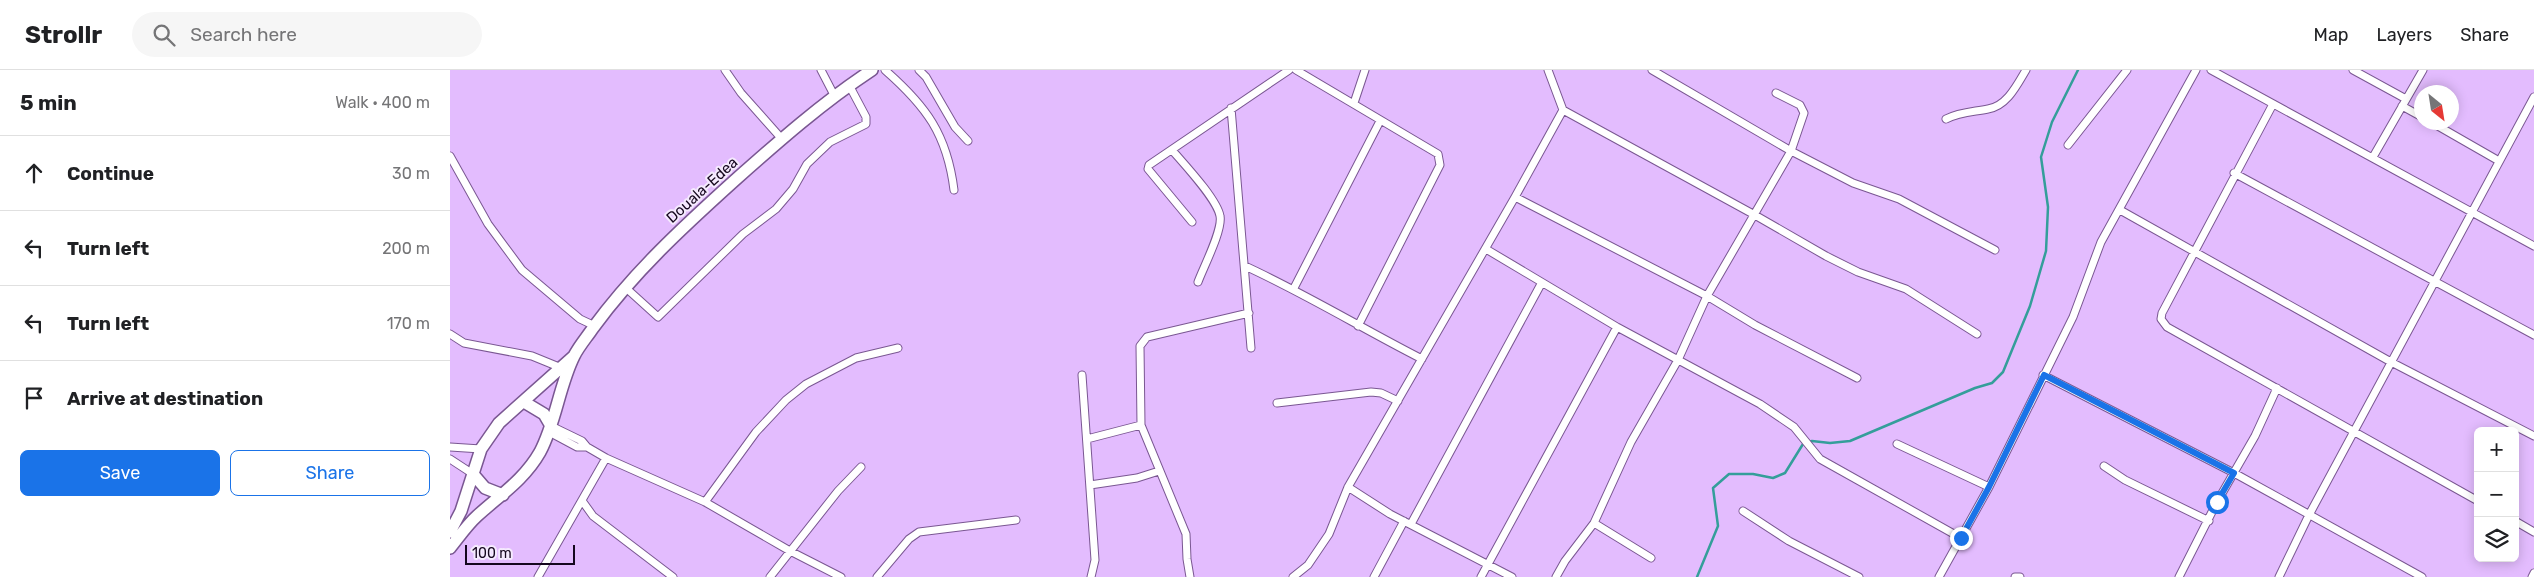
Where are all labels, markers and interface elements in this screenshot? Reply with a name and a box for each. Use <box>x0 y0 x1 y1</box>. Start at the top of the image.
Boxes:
search box <box>132 12 482 57</box>
text: Strollr <box>25 21 102 49</box>
icon: search <box>150 21 178 49</box>
text: Search here <box>190 23 297 46</box>
text: Map <box>2314 24 2349 46</box>
text: Layers <box>2377 24 2432 46</box>
text: Share <box>2460 24 2509 46</box>
north arrow <box>2414 85 2459 130</box>
text: 5 min <box>20 90 77 115</box>
text: Walk · 400 m <box>335 93 430 112</box>
street label: Douala-Edea <box>663 153 741 227</box>
icon: ahead <box>20 159 48 187</box>
text: Continue <box>67 162 154 185</box>
text: 30 m <box>392 164 430 183</box>
icon: left <box>20 234 48 262</box>
text: Turn left <box>67 237 149 260</box>
text: 200 m <box>382 239 430 258</box>
icon: left <box>20 309 48 337</box>
text: Turn left <box>67 312 149 335</box>
text: 170 m <box>387 314 430 333</box>
icon: arrive <box>20 384 48 412</box>
text: Arrive at destination <box>67 387 263 410</box>
map controls <box>2474 427 2519 562</box>
button: + <box>2474 427 2519 472</box>
button: Save <box>20 450 220 496</box>
button: Share <box>230 450 430 496</box>
button: − <box>2474 472 2519 517</box>
route start <box>2206 491 2229 514</box>
button: layers <box>2474 517 2519 562</box>
route end <box>1950 527 1973 550</box>
scale bar <box>465 542 575 565</box>
text: 100 m <box>472 545 512 562</box>

